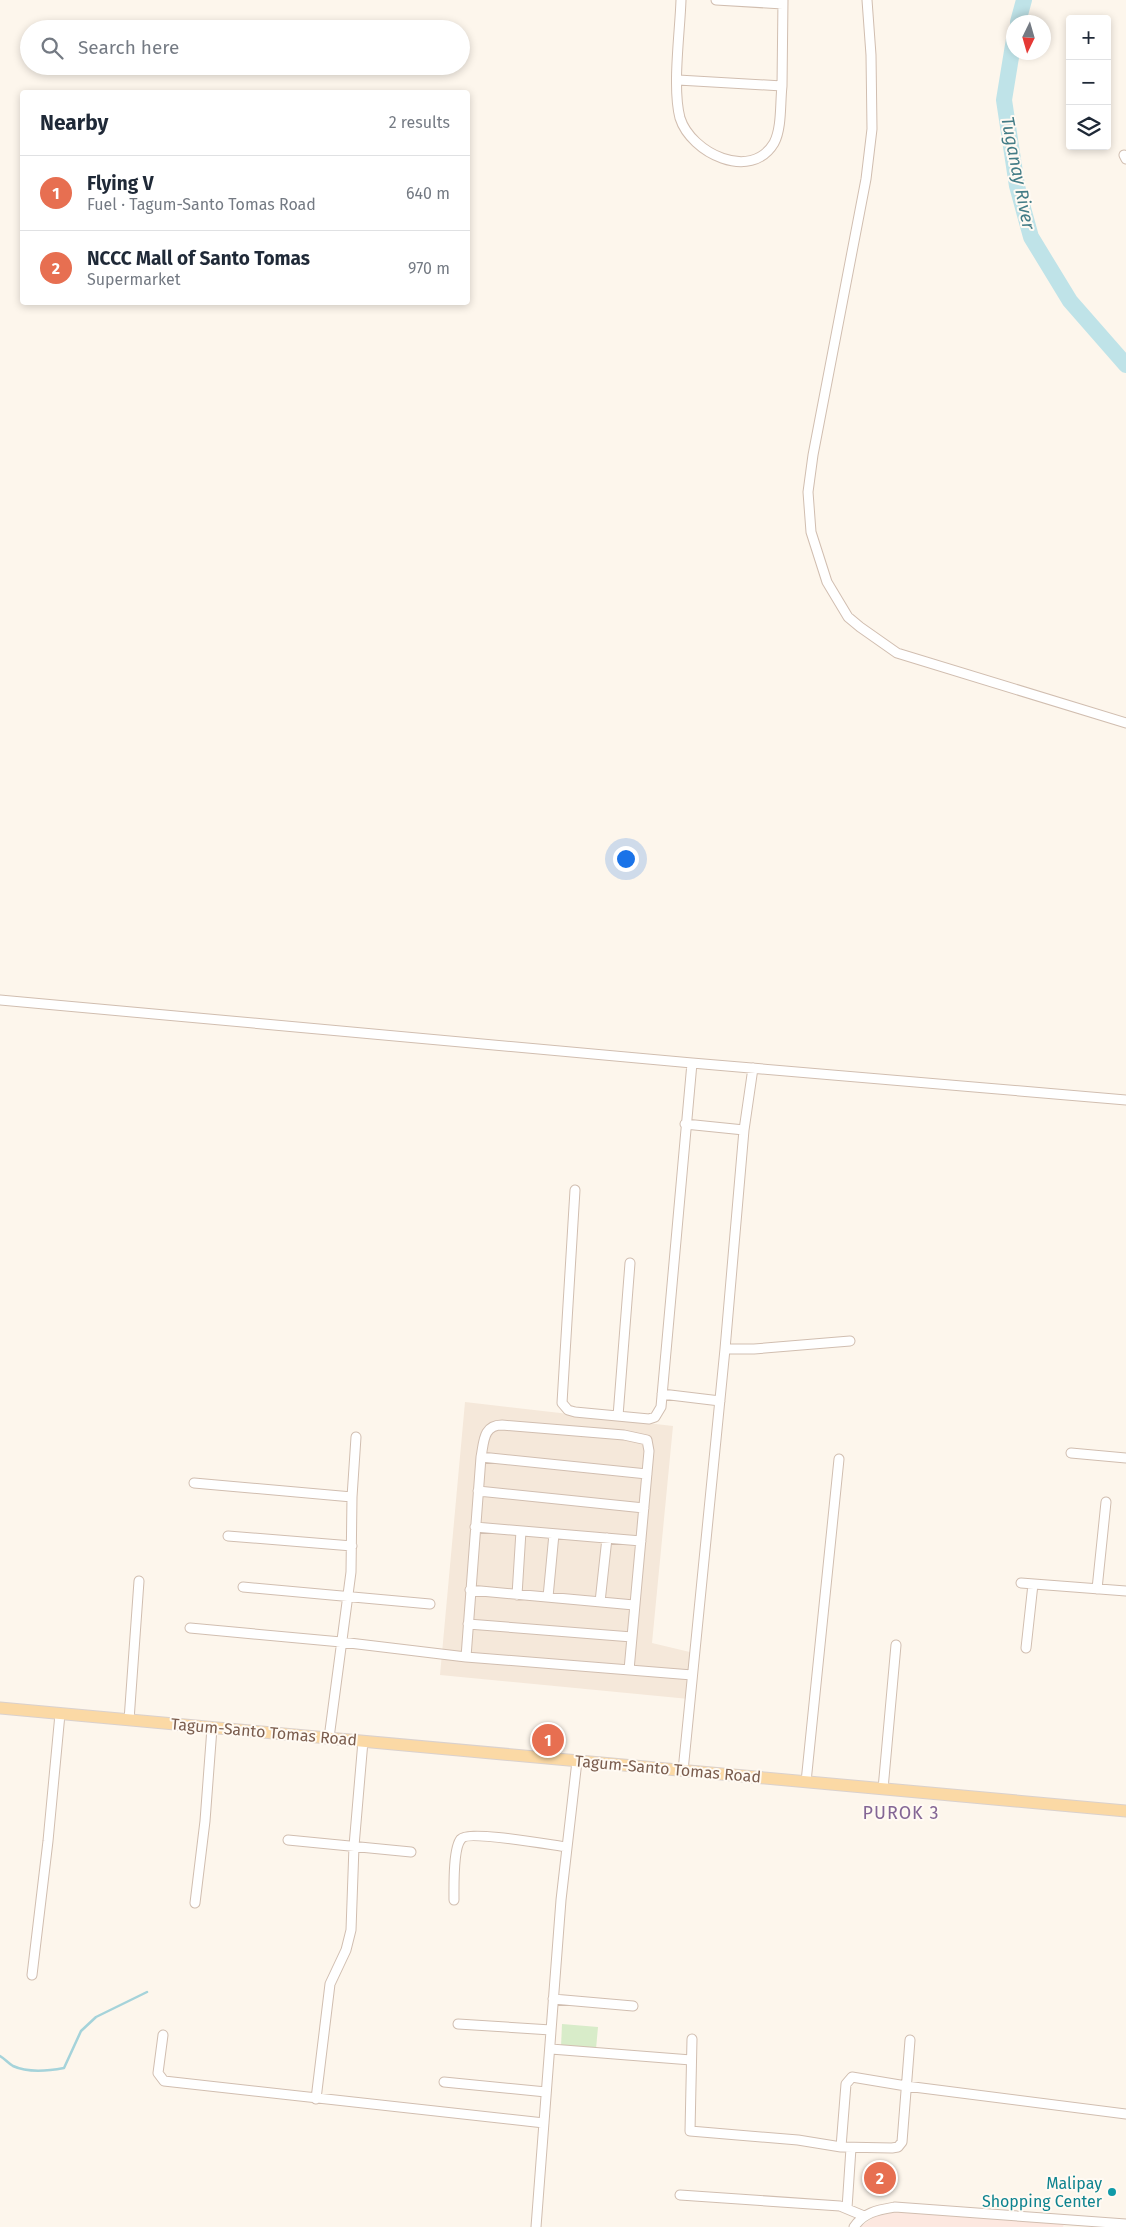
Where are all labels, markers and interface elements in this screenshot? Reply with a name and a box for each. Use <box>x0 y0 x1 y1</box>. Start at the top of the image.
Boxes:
north arrow <box>1006 15 1051 60</box>
map controls <box>1066 15 1111 150</box>
button: + <box>1066 15 1111 60</box>
search box <box>20 20 470 75</box>
icon: search <box>38 34 66 62</box>
text: Search here <box>78 36 179 59</box>
button: − <box>1066 60 1111 105</box>
button: layers <box>1066 105 1111 150</box>
text: Nearby <box>40 110 108 136</box>
text: 2 results <box>389 113 450 132</box>
water label: Tuganay River <box>996 115 1040 232</box>
text: Flying V <box>87 172 153 195</box>
text: 1 <box>52 184 60 203</box>
text: 640 m <box>406 184 450 203</box>
text: Fuel · Tagum-Santo Tomas Road <box>87 195 316 214</box>
text: NCCC Mall of Santo Tomas <box>87 247 310 270</box>
text: 2 <box>52 259 60 278</box>
text: 970 m <box>408 259 450 278</box>
text: Supermarket <box>87 270 181 289</box>
your location <box>613 846 639 872</box>
street label: Tagum-Santo Tomas Road <box>170 1714 358 1750</box>
pin: 1 <box>532 1721 564 1759</box>
street label: Tagum-Santo Tomas Road <box>574 1751 762 1787</box>
district label: PUROK 3 <box>863 1802 939 1824</box>
pin: 2 <box>864 2159 896 2197</box>
place label: Malipay Shopping Center <box>982 2174 1103 2211</box>
marker: Malipay Shopping Center <box>1106 2186 1118 2198</box>

